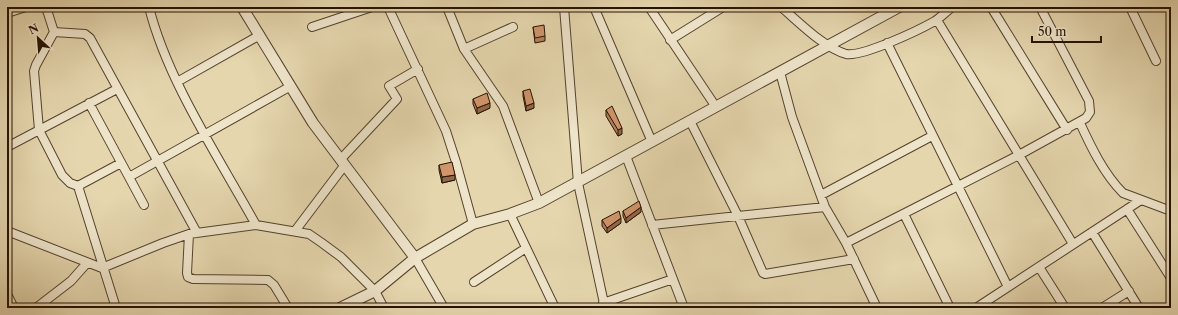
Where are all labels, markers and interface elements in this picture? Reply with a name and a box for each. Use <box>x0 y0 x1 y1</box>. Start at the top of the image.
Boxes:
north arrow <box>18 18 58 58</box>
scale bar <box>1032 18 1101 44</box>
text: N <box>26 20 41 37</box>
text: 50 m <box>1038 24 1067 39</box>

